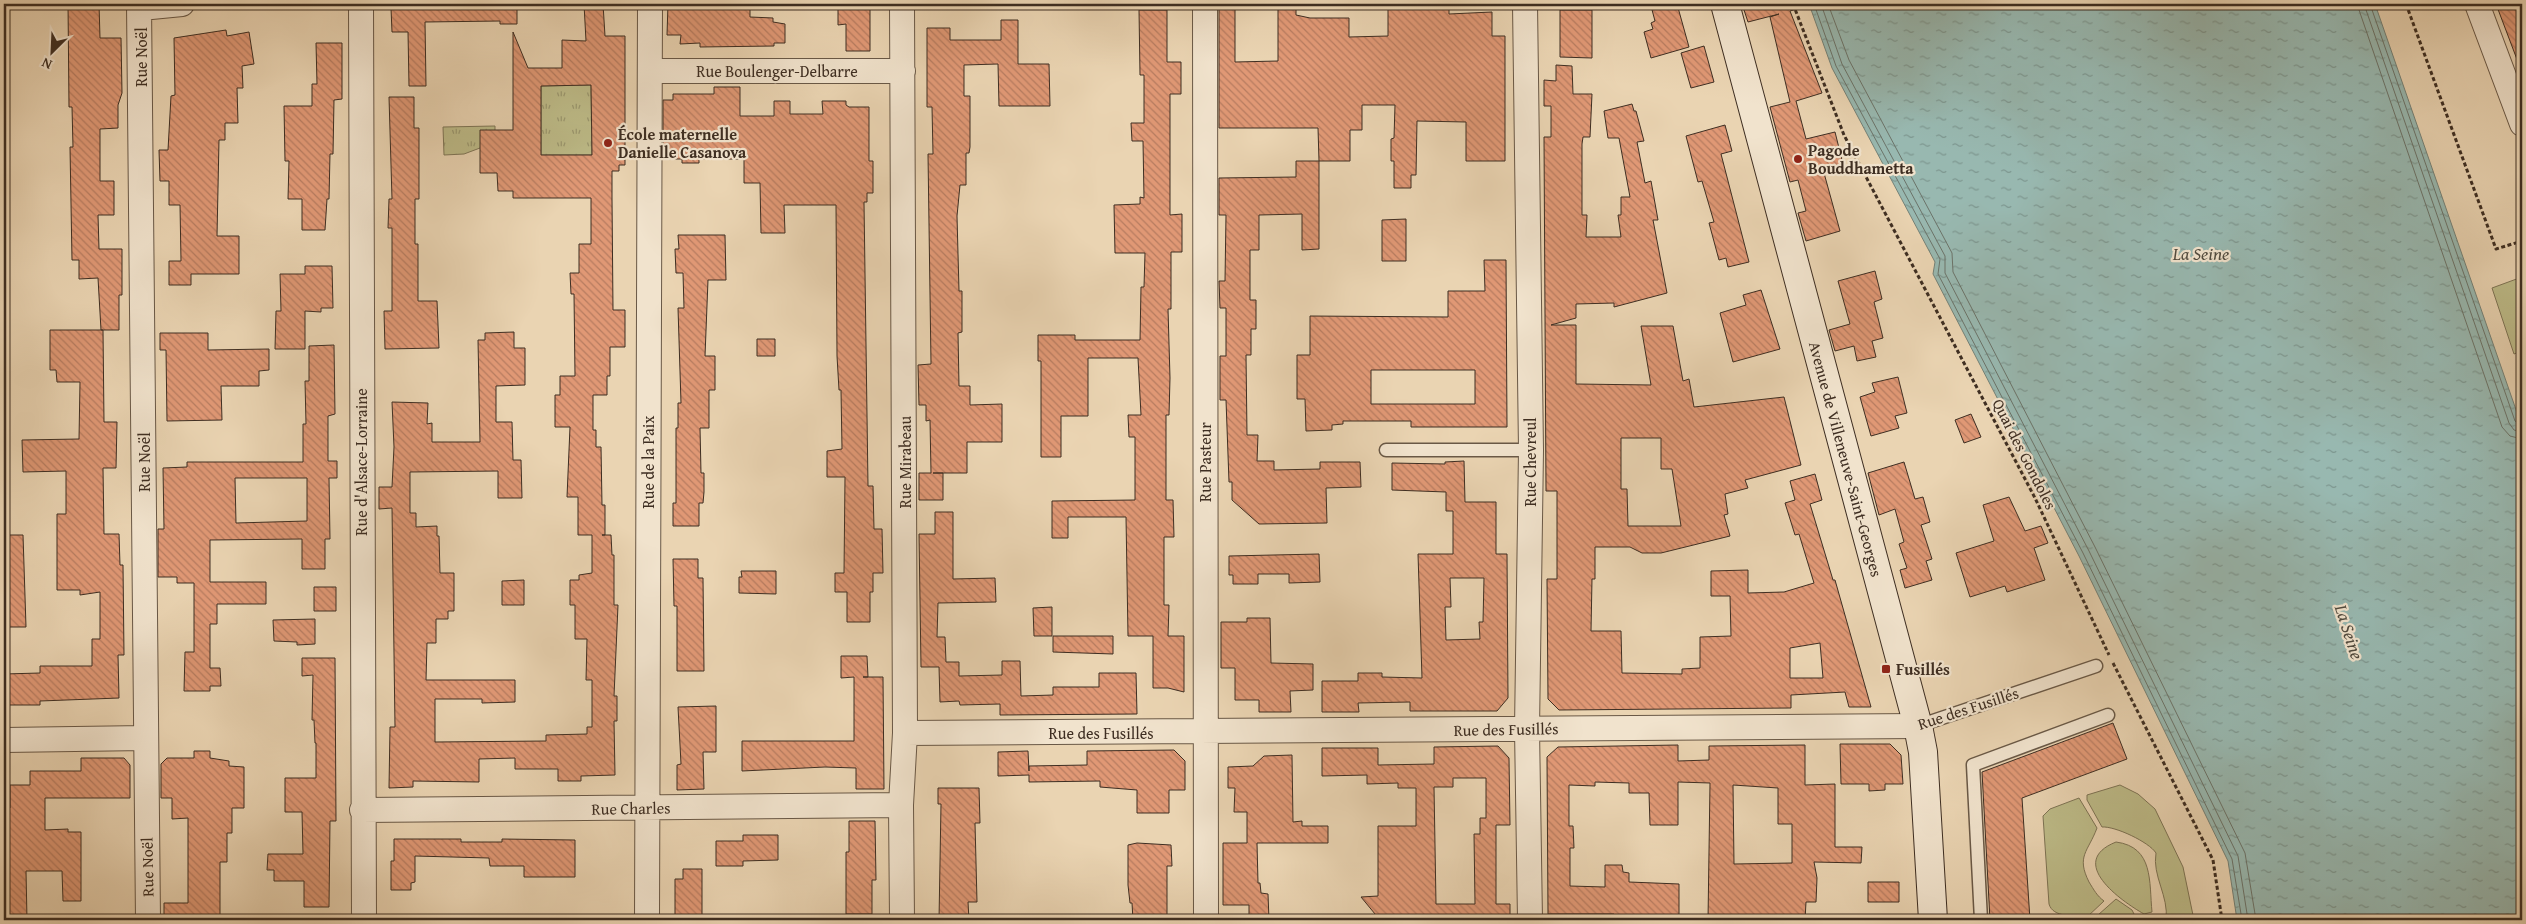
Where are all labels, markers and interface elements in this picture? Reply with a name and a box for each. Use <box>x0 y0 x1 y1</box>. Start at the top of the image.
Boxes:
street label: Rue Noël <box>129 27 153 87</box>
north arrow <box>28 28 78 78</box>
text: N <box>38 53 55 75</box>
street label: Rue Boulenger-Delbarre <box>696 59 858 83</box>
place label: École maternelle Danielle Casanova <box>618 122 747 164</box>
marker: École maternelle Danielle Casanova <box>602 137 614 149</box>
place label: Pagode Bouddhametta <box>1808 138 1914 180</box>
marker: Pagode Bouddhametta <box>1792 153 1804 165</box>
water label: La Seine <box>2172 240 2229 267</box>
street label: Avenue de Villeneuve-Saint-Georges <box>1803 339 1889 579</box>
street label: Rue d'Alsace-Lorraine <box>349 388 373 536</box>
street label: Quai des Gondoles <box>1987 394 2063 514</box>
street label: Rue de la Paix <box>636 415 660 508</box>
street label: Rue Mirabeau <box>893 415 917 508</box>
street label: Rue Chevreul <box>1518 417 1542 507</box>
street label: Rue Pasteur <box>1193 422 1217 502</box>
street label: Rue Noël <box>132 432 156 492</box>
water label: La Seine <box>2328 600 2371 663</box>
place label: Fusillés <box>1896 657 1950 681</box>
marker: Fusillés <box>1880 663 1892 675</box>
street label: Rue des Fusillés <box>1914 680 2022 736</box>
street label: Rue des Fusillés <box>1453 716 1559 742</box>
street label: Rue des Fusillés <box>1049 721 1153 745</box>
street label: Rue Charles <box>591 795 671 821</box>
street label: Rue Noël <box>134 837 160 897</box>

